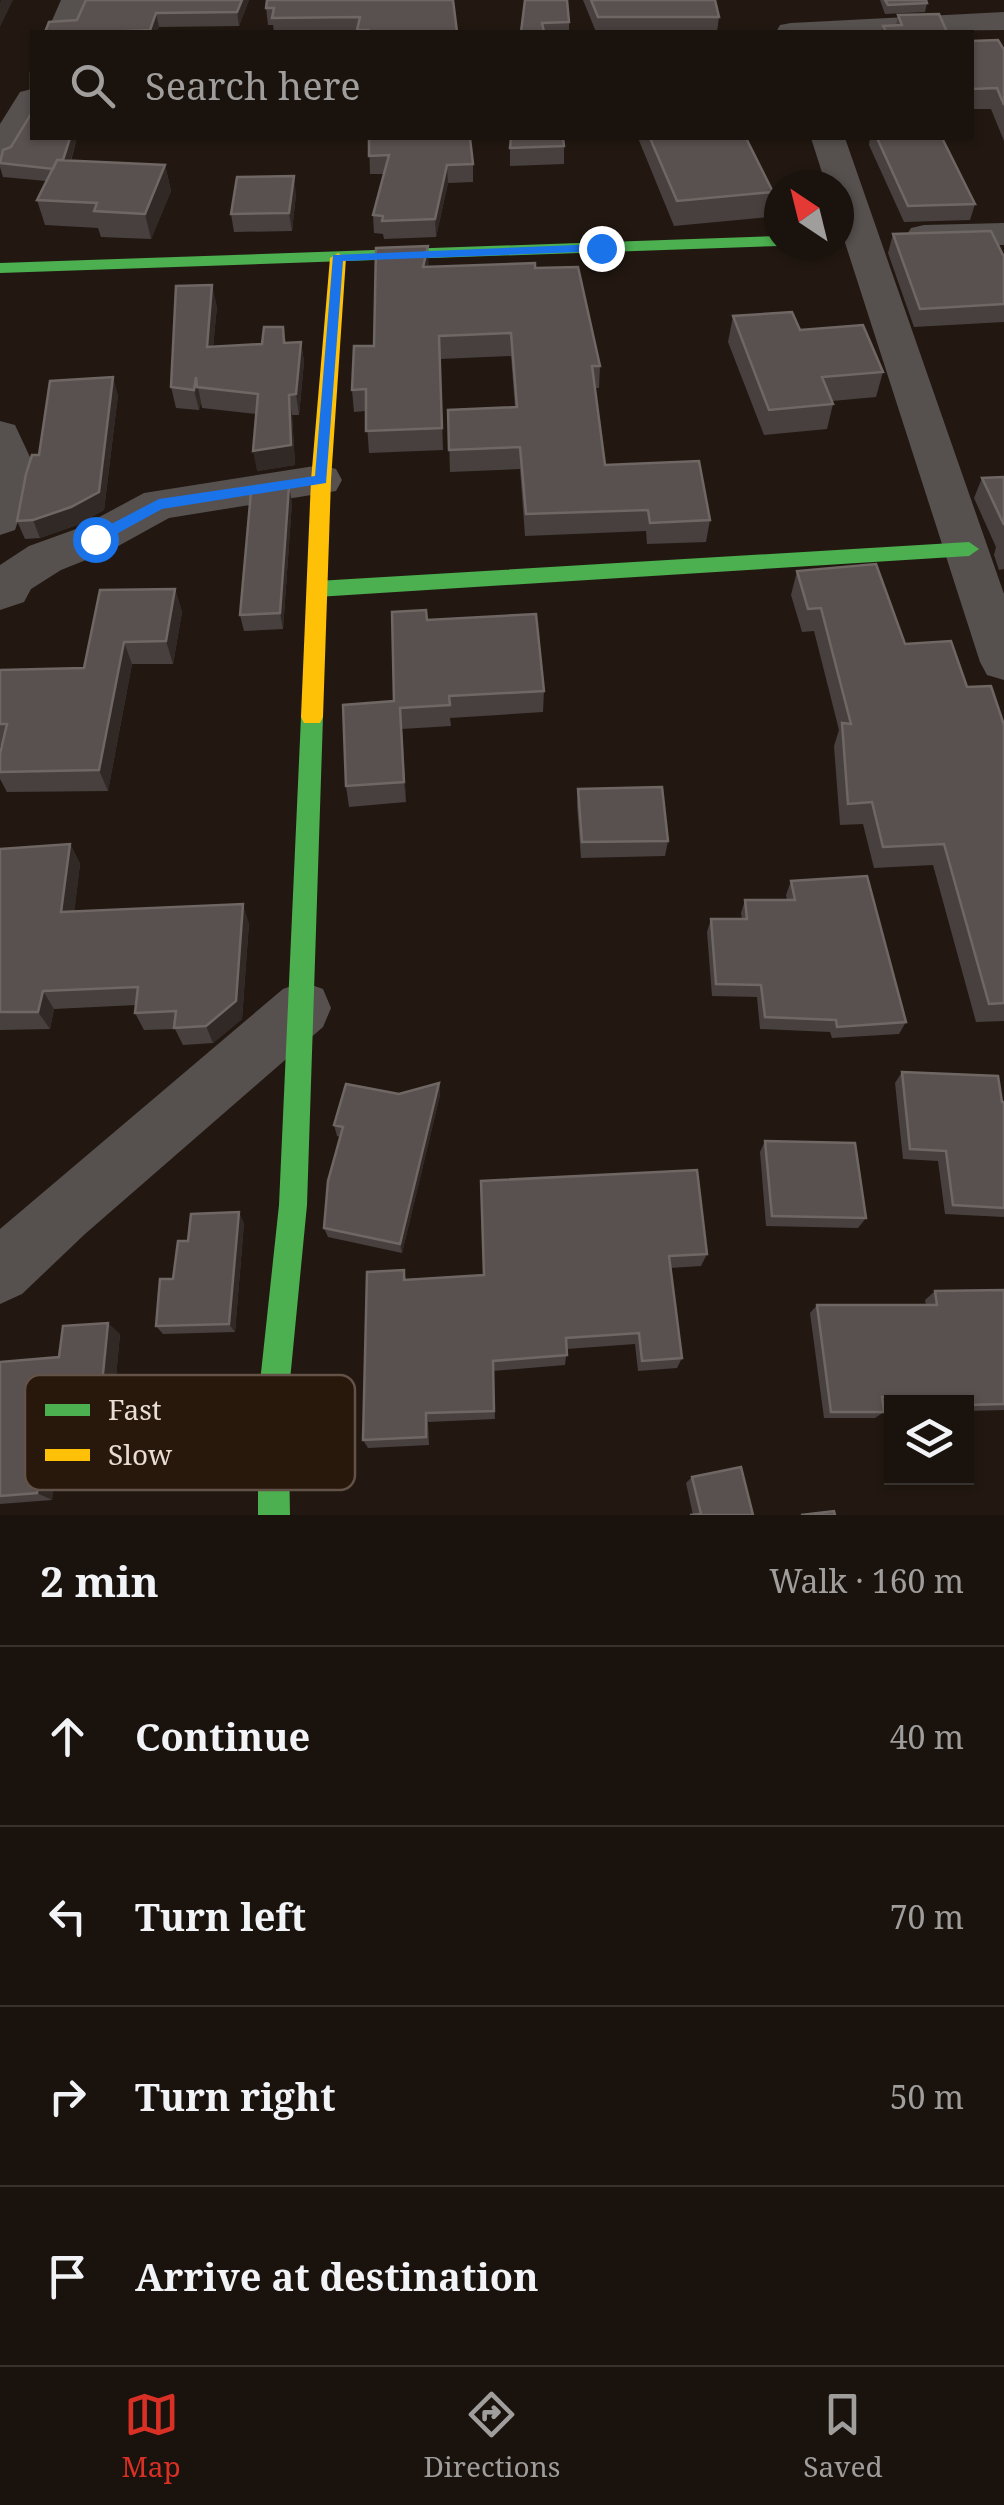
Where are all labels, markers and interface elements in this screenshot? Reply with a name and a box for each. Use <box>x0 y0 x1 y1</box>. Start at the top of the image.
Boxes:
search box <box>30 30 974 140</box>
icon: search <box>65 58 120 113</box>
text: Search here <box>145 59 361 111</box>
north arrow <box>764 170 854 260</box>
route end <box>579 226 625 272</box>
route start <box>73 517 119 563</box>
legend <box>25 1375 355 1490</box>
text: Fast <box>108 1390 162 1428</box>
map controls <box>884 1395 974 1485</box>
button: layers <box>884 1395 974 1485</box>
text: Slow <box>108 1435 173 1473</box>
text: 2 min <box>40 1552 159 1609</box>
text: Walk · 160 m <box>769 1559 964 1602</box>
icon: ahead <box>40 1709 95 1764</box>
text: Continue <box>135 1710 310 1762</box>
text: 40 m <box>890 1715 964 1758</box>
icon: left <box>40 1889 95 1944</box>
text: Turn left <box>135 1890 306 1942</box>
text: 70 m <box>890 1895 964 1938</box>
icon: right <box>40 2069 95 2124</box>
text: Turn right <box>135 2070 336 2122</box>
text: 50 m <box>890 2075 964 2118</box>
icon: arrive <box>40 2249 95 2304</box>
text: Arrive at destination <box>135 2250 539 2302</box>
tab: Map <box>121 2387 181 2485</box>
tab: Directions <box>423 2387 560 2485</box>
tab: Saved <box>803 2387 883 2485</box>

